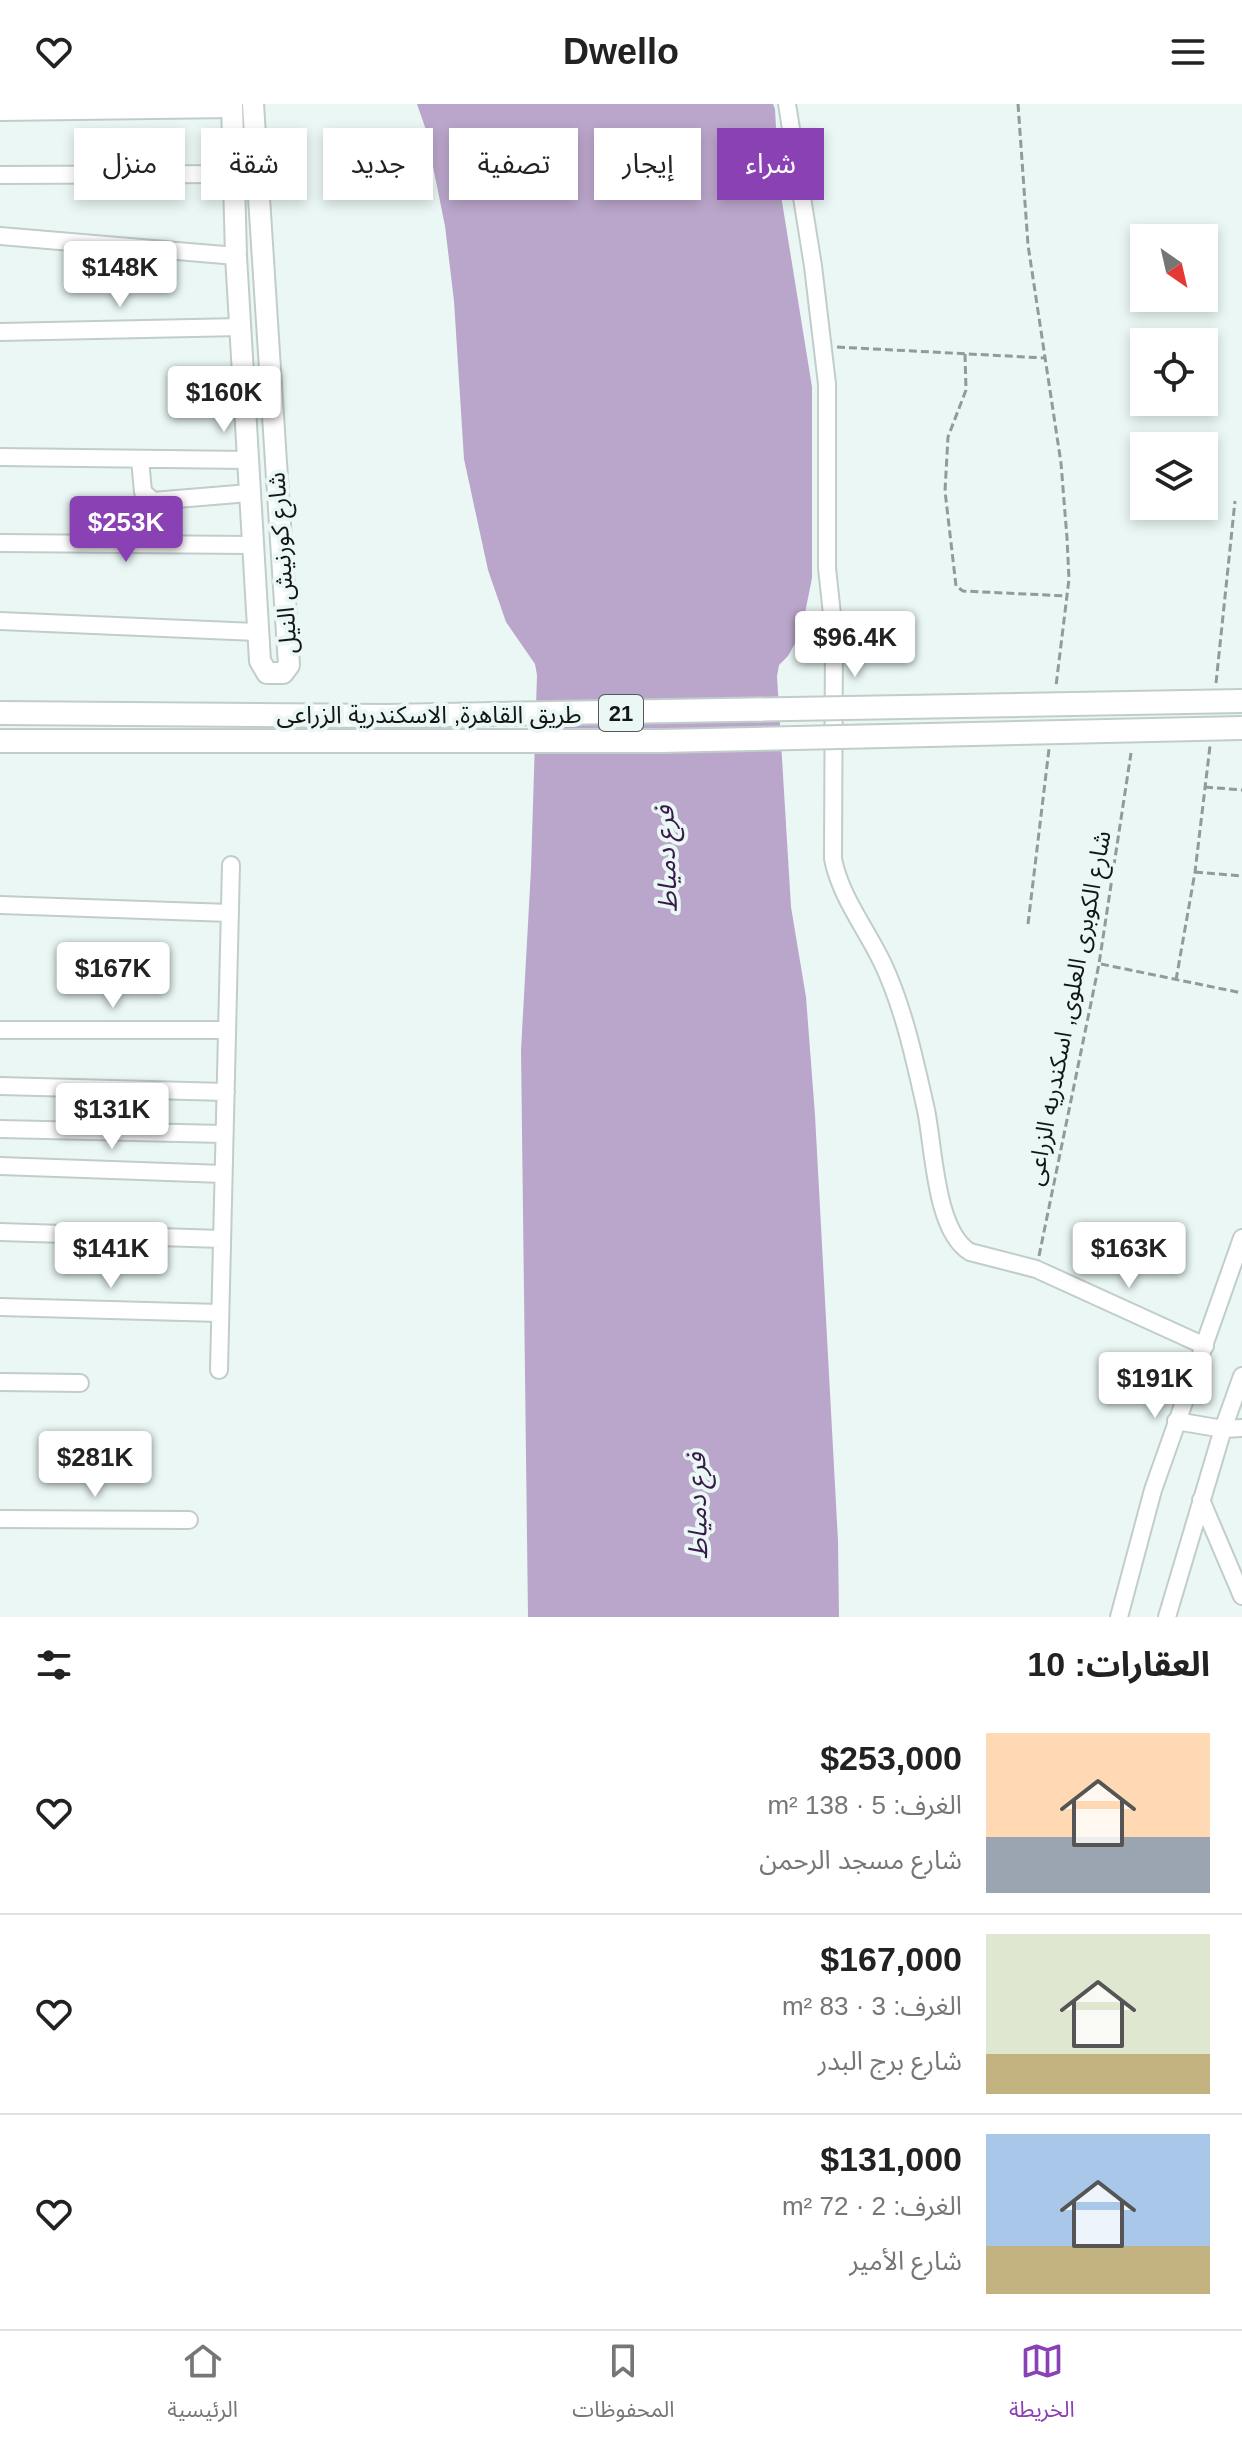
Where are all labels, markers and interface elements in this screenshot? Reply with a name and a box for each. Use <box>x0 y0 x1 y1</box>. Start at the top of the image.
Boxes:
icon: heart <box>32 30 76 74</box>
icon: menu <box>1166 30 1210 74</box>
text: Dwello <box>563 31 679 72</box>
chip: منزل <box>74 128 185 200</box>
chip: شقة <box>201 128 307 200</box>
chip: جديد <box>323 128 433 200</box>
chip: تصفية <box>449 128 578 200</box>
chip: إيجار <box>594 128 701 200</box>
chip: شراء <box>717 128 824 200</box>
north arrow <box>1130 224 1218 312</box>
map controls <box>1130 224 1218 520</box>
pin: $148K <box>64 241 176 309</box>
text: $148K <box>82 252 158 282</box>
button: locate <box>1130 328 1218 416</box>
pin: $160K <box>168 366 280 434</box>
text: $160K <box>186 377 262 407</box>
button: layers <box>1130 432 1218 520</box>
street label: شارع كورنيش النيل <box>262 471 306 655</box>
pin: $253K <box>70 496 182 564</box>
text: $253K <box>88 507 164 537</box>
pin: $96.4K <box>790 611 920 679</box>
text: $96.4K <box>813 622 897 652</box>
road number: 21 <box>599 695 643 731</box>
street label: طريق القاهرة, الاسكندرية الزراعى <box>277 701 581 730</box>
water label: فرع دمياط <box>649 804 688 913</box>
street label: شارع الكوبرى العلوى, اسكندريه الزراعى <box>1020 828 1120 1188</box>
pin: $167K <box>57 942 169 1010</box>
text: $167K <box>75 953 151 983</box>
pin: $131K <box>56 1083 168 1151</box>
text: $131K <box>74 1094 150 1124</box>
pin: $141K <box>55 1222 167 1290</box>
pin: $163K <box>1073 1222 1185 1290</box>
text: $141K <box>73 1233 149 1263</box>
text: $163K <box>1091 1233 1167 1263</box>
pin: $191K <box>1099 1352 1211 1420</box>
text: $191K <box>1117 1363 1193 1393</box>
pin: $281K <box>39 1431 151 1499</box>
text: $281K <box>57 1442 133 1472</box>
water label: فرع دمياط <box>681 1451 718 1559</box>
icon: filters <box>32 1643 76 1687</box>
text: العقارات: 10 <box>1027 1645 1210 1683</box>
text: $253,000 <box>820 1739 962 1777</box>
icon: home <box>1050 1765 1146 1861</box>
text: الغرف: 5 · 138 m² <box>767 1790 962 1820</box>
icon: heart <box>32 1791 76 1835</box>
text: شارع مسجد الرحمن <box>759 1845 962 1875</box>
text: $167,000 <box>820 1940 962 1978</box>
icon: home <box>1050 1966 1146 2062</box>
text: الغرف: 3 · 83 m² <box>782 1991 962 2021</box>
icon: heart <box>32 1992 76 2036</box>
text: شارع برج البدر <box>818 2046 962 2076</box>
text: $131,000 <box>820 2140 962 2178</box>
icon: home <box>1050 2166 1146 2262</box>
text: الغرف: 2 · 72 m² <box>782 2191 962 2221</box>
icon: heart <box>32 2192 76 2236</box>
text: شارع الأمير <box>849 2246 962 2276</box>
tab: الرئيسية <box>167 2339 238 2433</box>
tab: المحفوظات <box>572 2339 674 2433</box>
tab: الخريطة <box>1009 2339 1075 2433</box>

